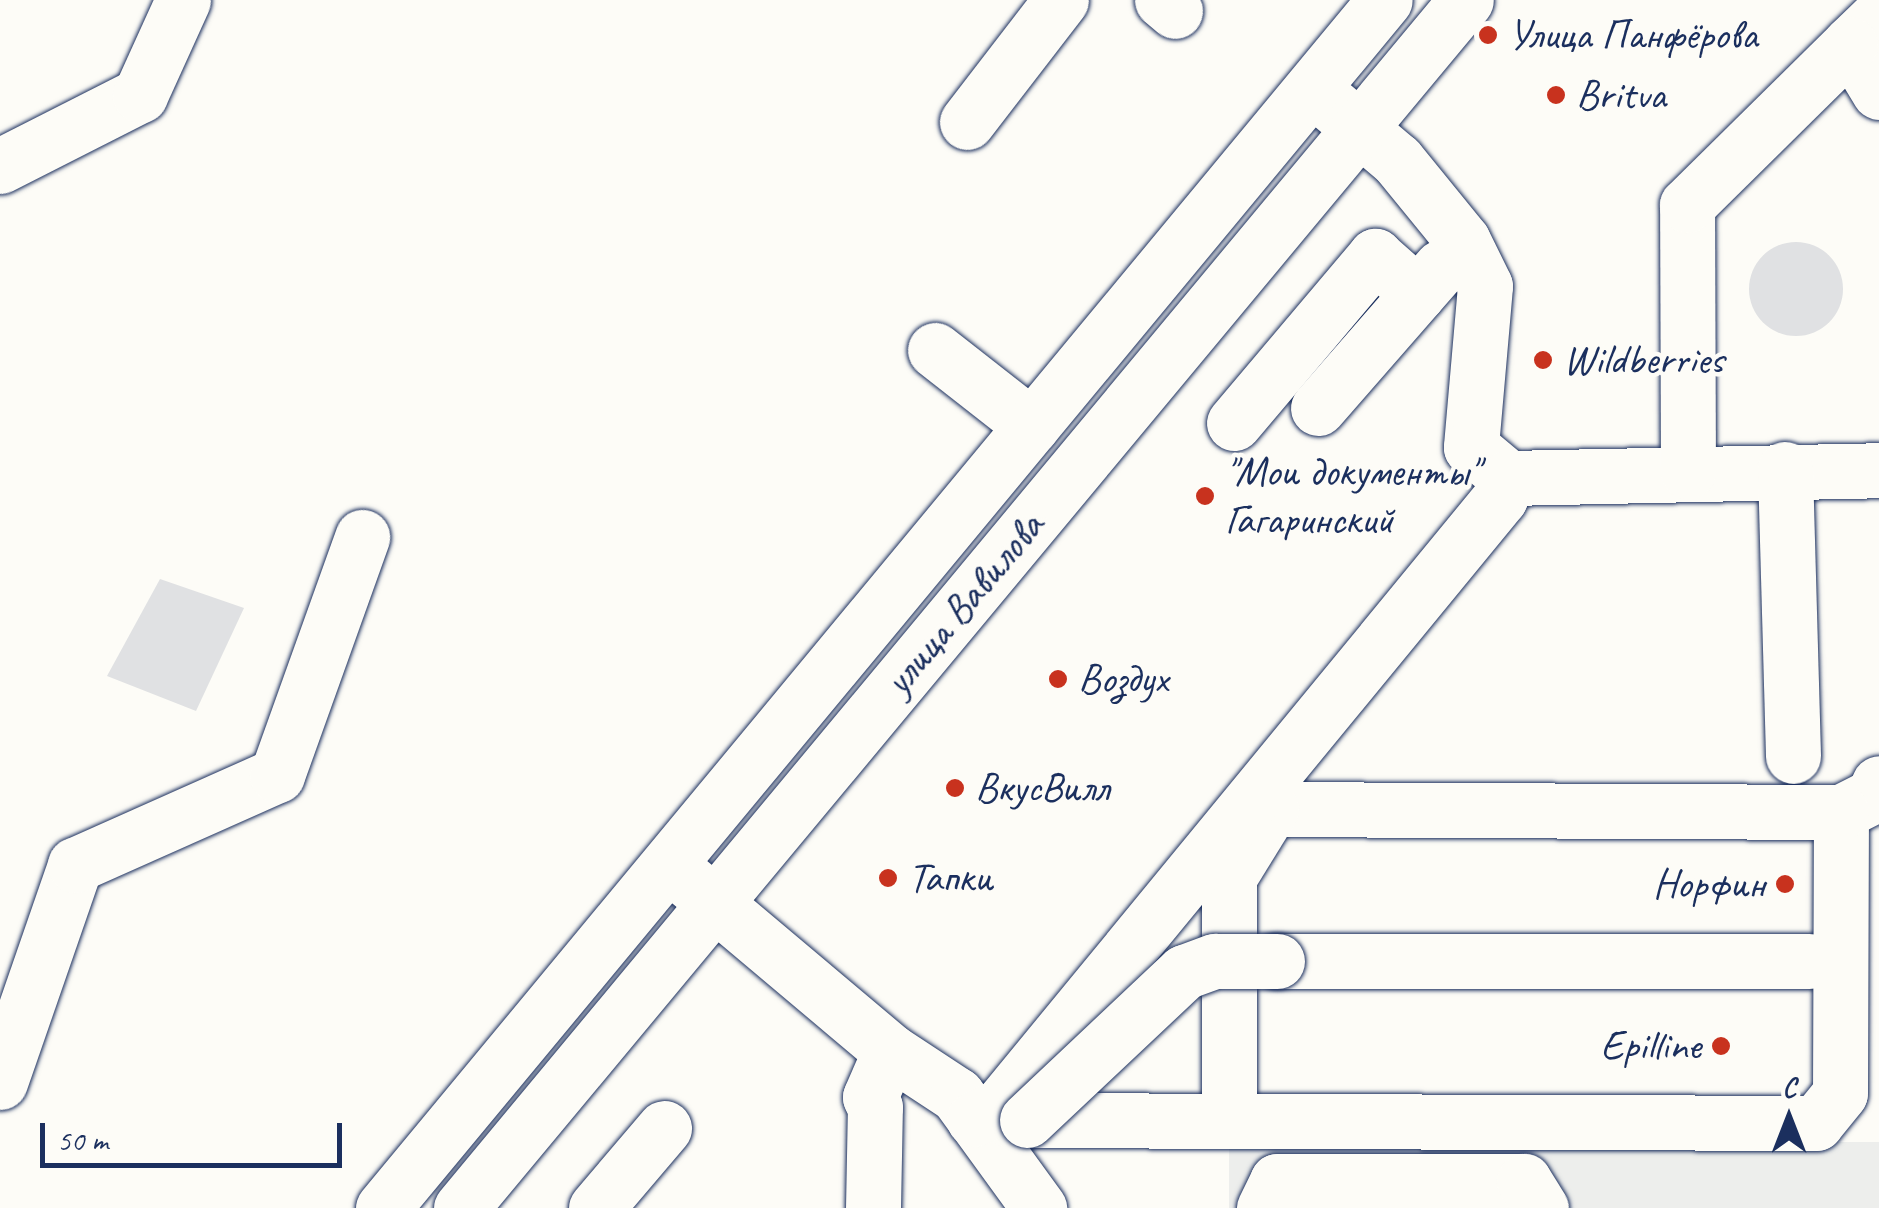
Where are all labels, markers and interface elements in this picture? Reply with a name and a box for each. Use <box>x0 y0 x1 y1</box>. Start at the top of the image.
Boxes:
place label: Улица Панфёрова <box>1508 10 1757 60</box>
marker: Улица Панфёрова <box>1477 24 1499 46</box>
place label: Britva <box>1576 70 1666 120</box>
marker: Britva <box>1545 84 1567 106</box>
place label: Wildberries <box>1563 335 1724 385</box>
marker: Wildberries <box>1532 349 1554 371</box>
place label: "Мои документы" Гагаринский <box>1225 447 1478 546</box>
marker: "Мои документы" Гагаринский <box>1194 485 1216 507</box>
street label: улица Вавилова <box>874 503 1054 705</box>
place label: Воздух <box>1078 654 1168 704</box>
marker: Воздух <box>1047 668 1069 690</box>
place label: ВкусВилл <box>975 763 1109 813</box>
marker: ВкусВилл <box>944 777 966 799</box>
place label: Тапки <box>908 853 992 903</box>
place label: Норфин <box>1653 859 1765 909</box>
marker: Тапки <box>877 867 899 889</box>
marker: Норфин <box>1774 873 1796 895</box>
place label: Epilline <box>1600 1021 1701 1071</box>
marker: Epilline <box>1710 1035 1732 1057</box>
north arrow <box>1739 1068 1839 1168</box>
text: С <box>1782 1070 1796 1105</box>
scale bar <box>45 1103 348 1165</box>
text: 50 m <box>57 1121 108 1159</box>

